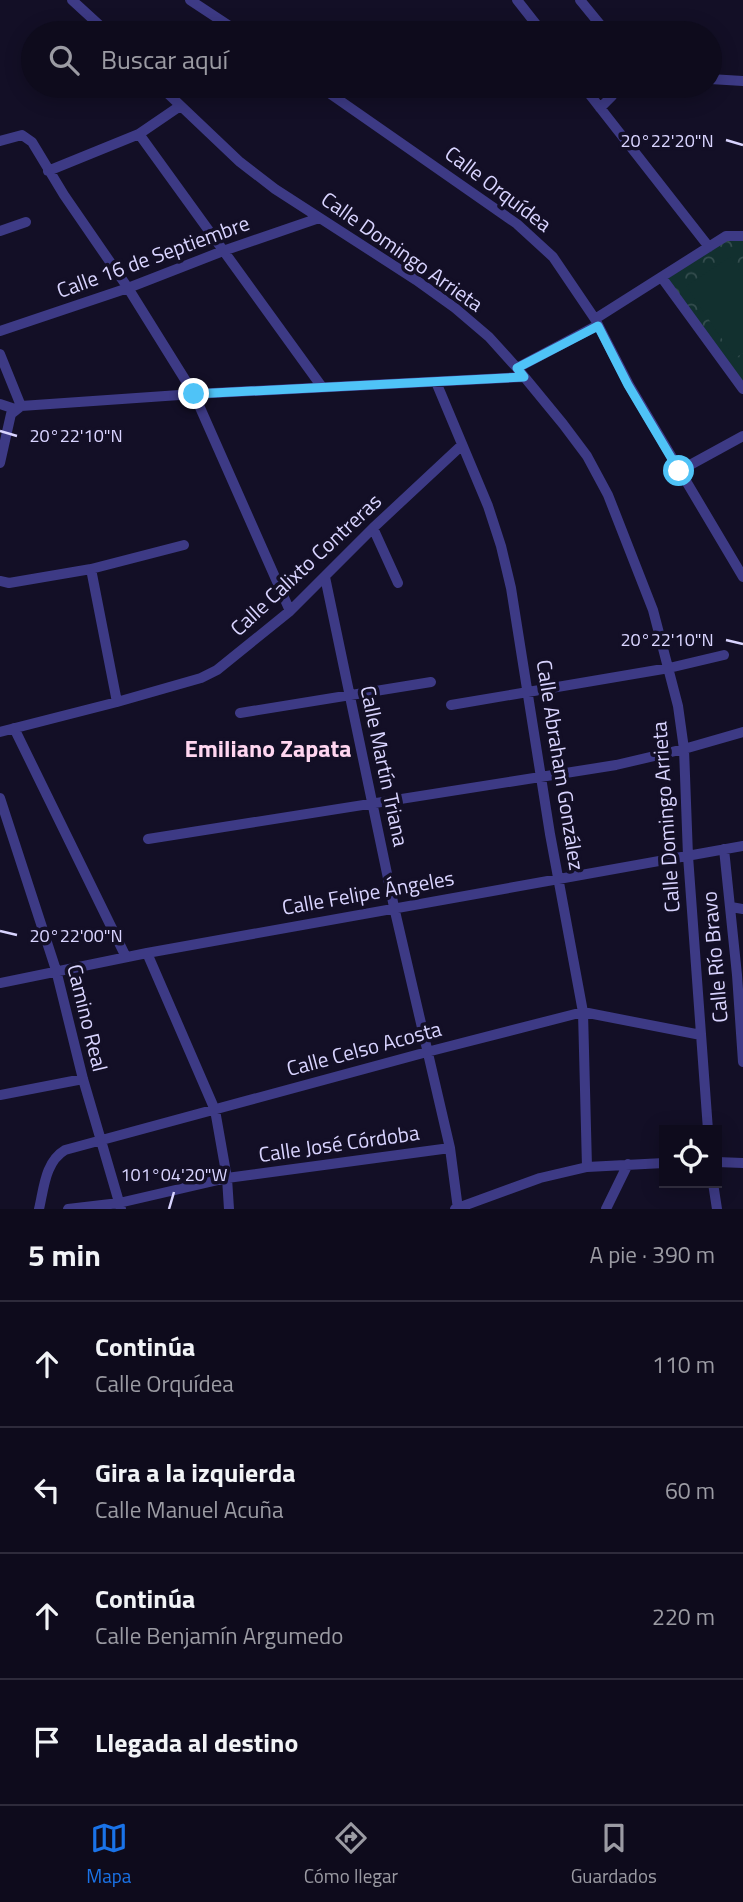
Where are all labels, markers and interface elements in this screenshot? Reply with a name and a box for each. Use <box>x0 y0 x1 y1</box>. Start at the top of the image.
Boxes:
search box <box>21 21 722 98</box>
text: Buscar aquí <box>101 40 228 79</box>
icon: search <box>45 41 83 79</box>
text: 20°22'20"N <box>620 127 714 154</box>
street label: Calle Orquídea <box>438 137 559 239</box>
street label: Calle Domingo Arrieta <box>315 183 491 319</box>
street label: Calle 16 de Septiembre <box>52 206 254 306</box>
route end <box>178 378 209 409</box>
text: 20°22'10"N <box>29 422 123 449</box>
route start <box>663 455 694 486</box>
street label: Calle Calixto Contreras <box>222 485 388 643</box>
text: 20°22'10"N <box>620 626 714 653</box>
street label: Calle Abraham González <box>529 657 593 872</box>
street label: Calle Martín Triana <box>352 682 418 850</box>
street label: Calle Domingo Arrieta <box>642 720 688 914</box>
district label: Emiliano Zapata <box>184 730 352 766</box>
street label: Calle Felipe Ángeles <box>279 861 456 923</box>
street label: Calle Río Bravo <box>692 890 736 1024</box>
text: 20°22'00"N <box>29 922 123 949</box>
street label: Camino Real <box>59 961 117 1075</box>
street label: Calle Celso Acosta <box>283 1012 445 1084</box>
street label: Calle José Córdoba <box>256 1116 422 1170</box>
map controls <box>659 1125 722 1188</box>
button: locate <box>659 1125 722 1188</box>
text: 101°04'20"W <box>120 1161 228 1188</box>
text: 5 min <box>28 1232 101 1278</box>
text: A pie · 390 m <box>589 1237 715 1272</box>
text: Continúa <box>95 1327 195 1366</box>
icon: ahead <box>28 1345 66 1383</box>
text: 110 m <box>652 1347 715 1382</box>
text: Calle Orquídea <box>95 1366 234 1401</box>
text: Gira a la izquierda <box>95 1453 296 1492</box>
icon: left <box>28 1471 66 1509</box>
text: 60 m <box>665 1473 715 1508</box>
text: Calle Manuel Acuña <box>95 1492 283 1527</box>
text: Continúa <box>95 1579 195 1618</box>
icon: ahead <box>28 1597 66 1635</box>
text: 220 m <box>652 1599 715 1634</box>
text: Calle Benjamín Argumedo <box>95 1618 343 1653</box>
icon: arrive <box>28 1723 66 1761</box>
text: Llegada al destino <box>95 1723 298 1762</box>
tab: Mapa <box>86 1819 131 1890</box>
tab: Cómo llegar <box>304 1819 398 1890</box>
tab: Guardados <box>571 1819 657 1890</box>

